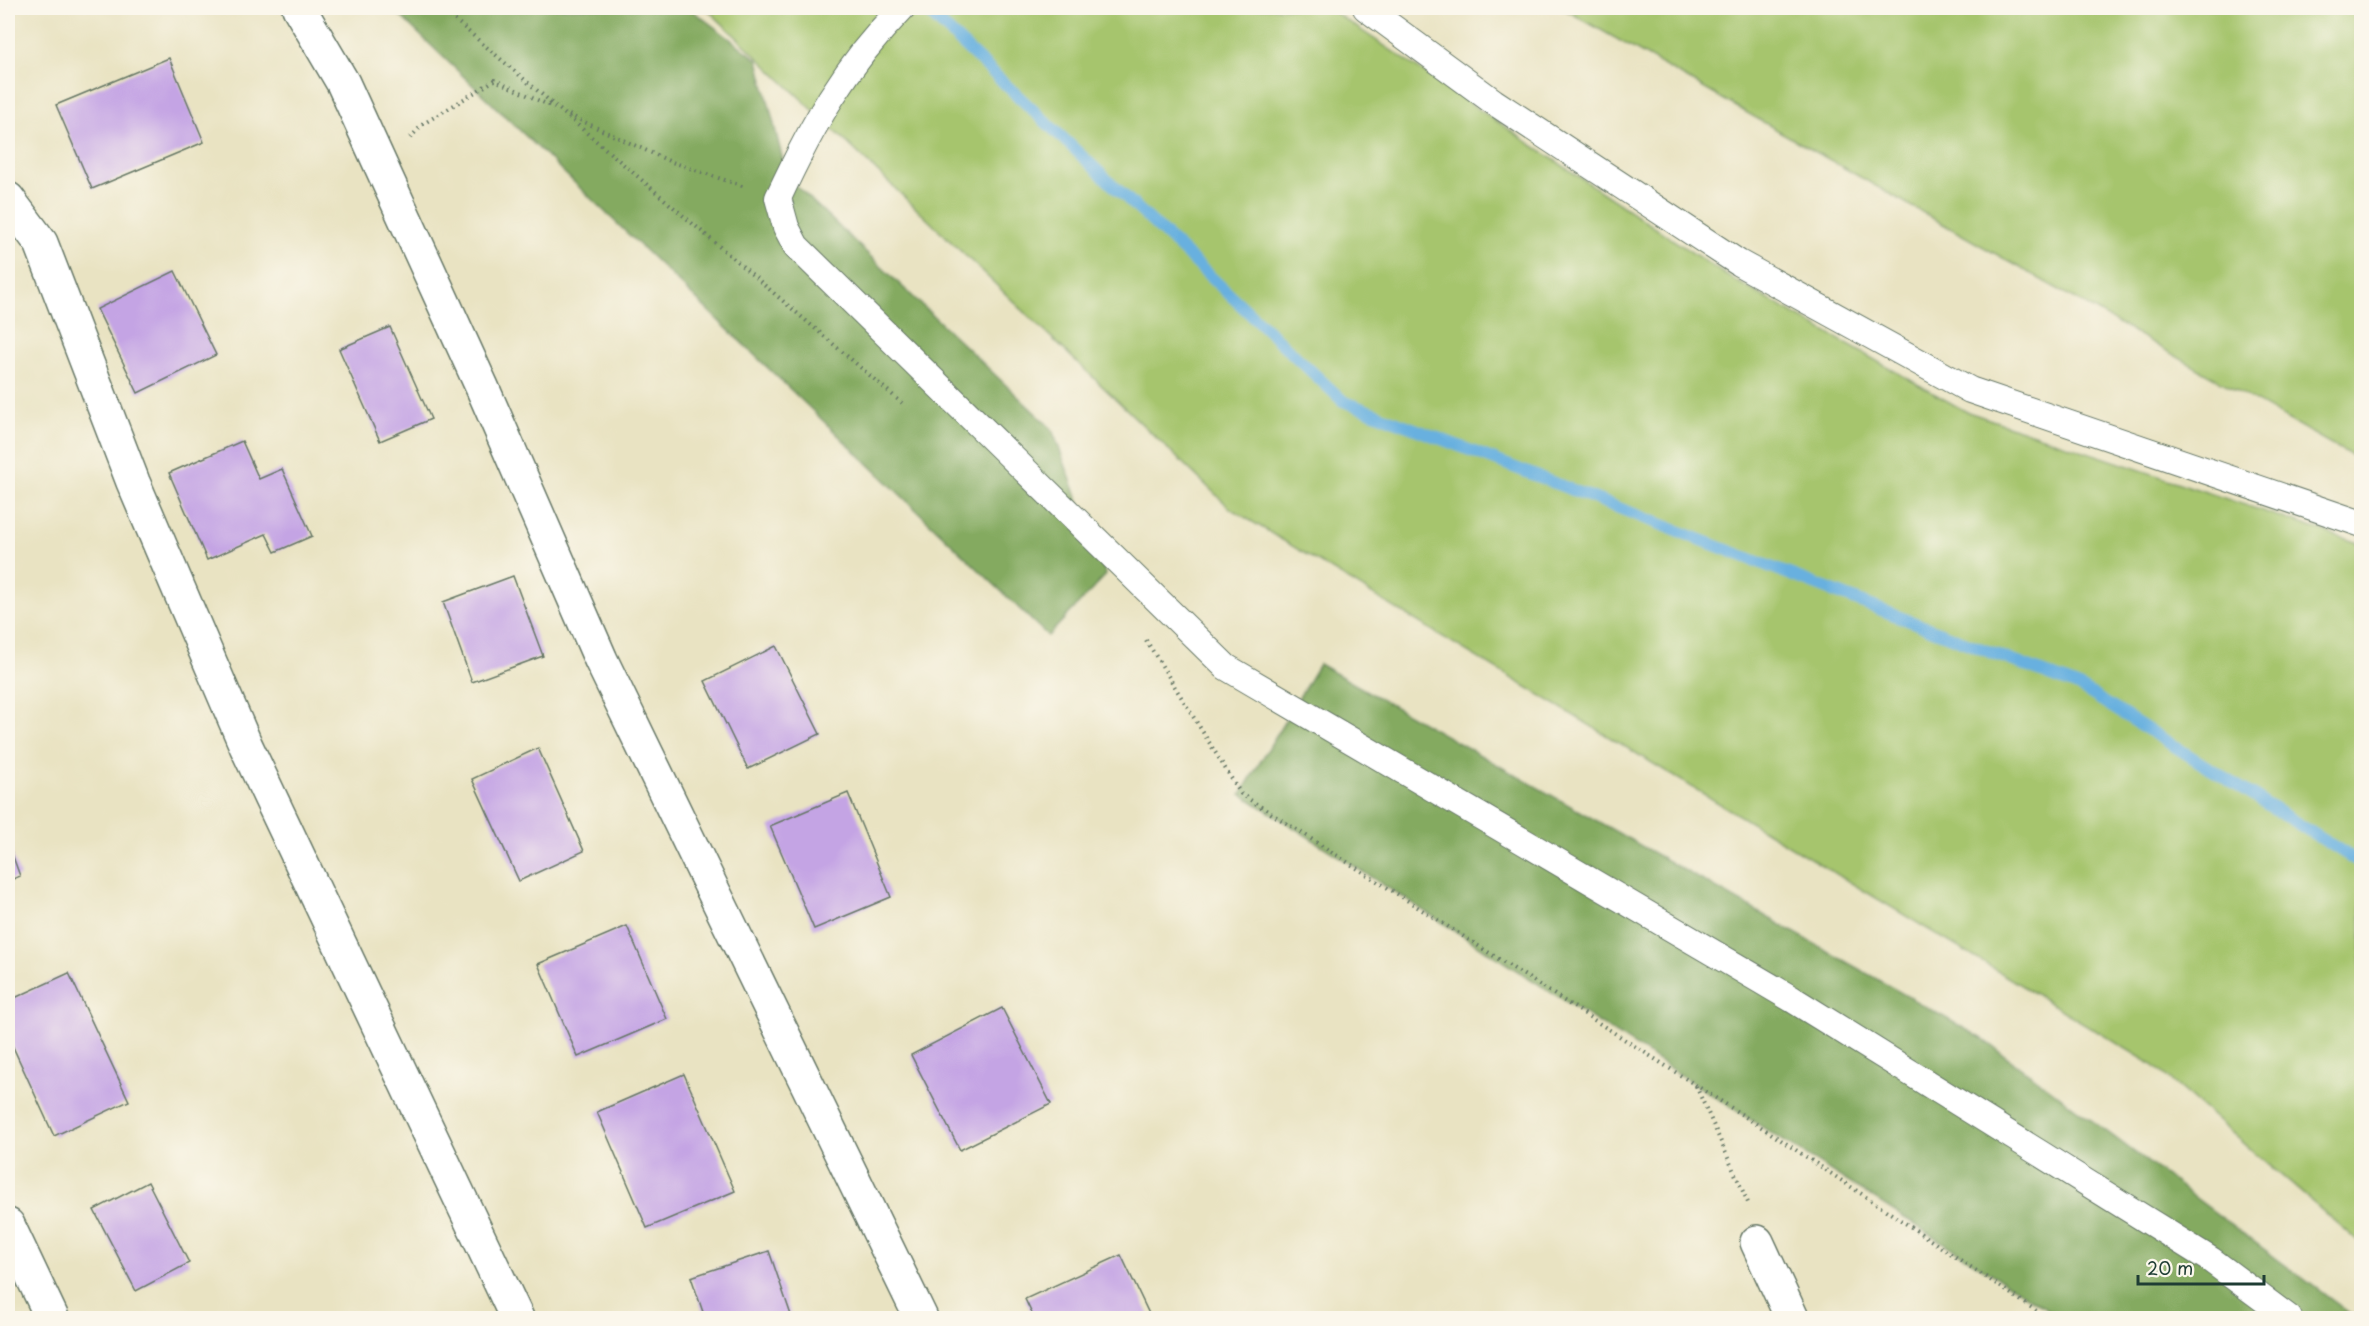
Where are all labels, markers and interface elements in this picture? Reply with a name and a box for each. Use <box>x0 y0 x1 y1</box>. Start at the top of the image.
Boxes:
scale bar <box>2138 1248 2264 1286</box>
text: 20 m <box>2147 1254 2193 1281</box>

